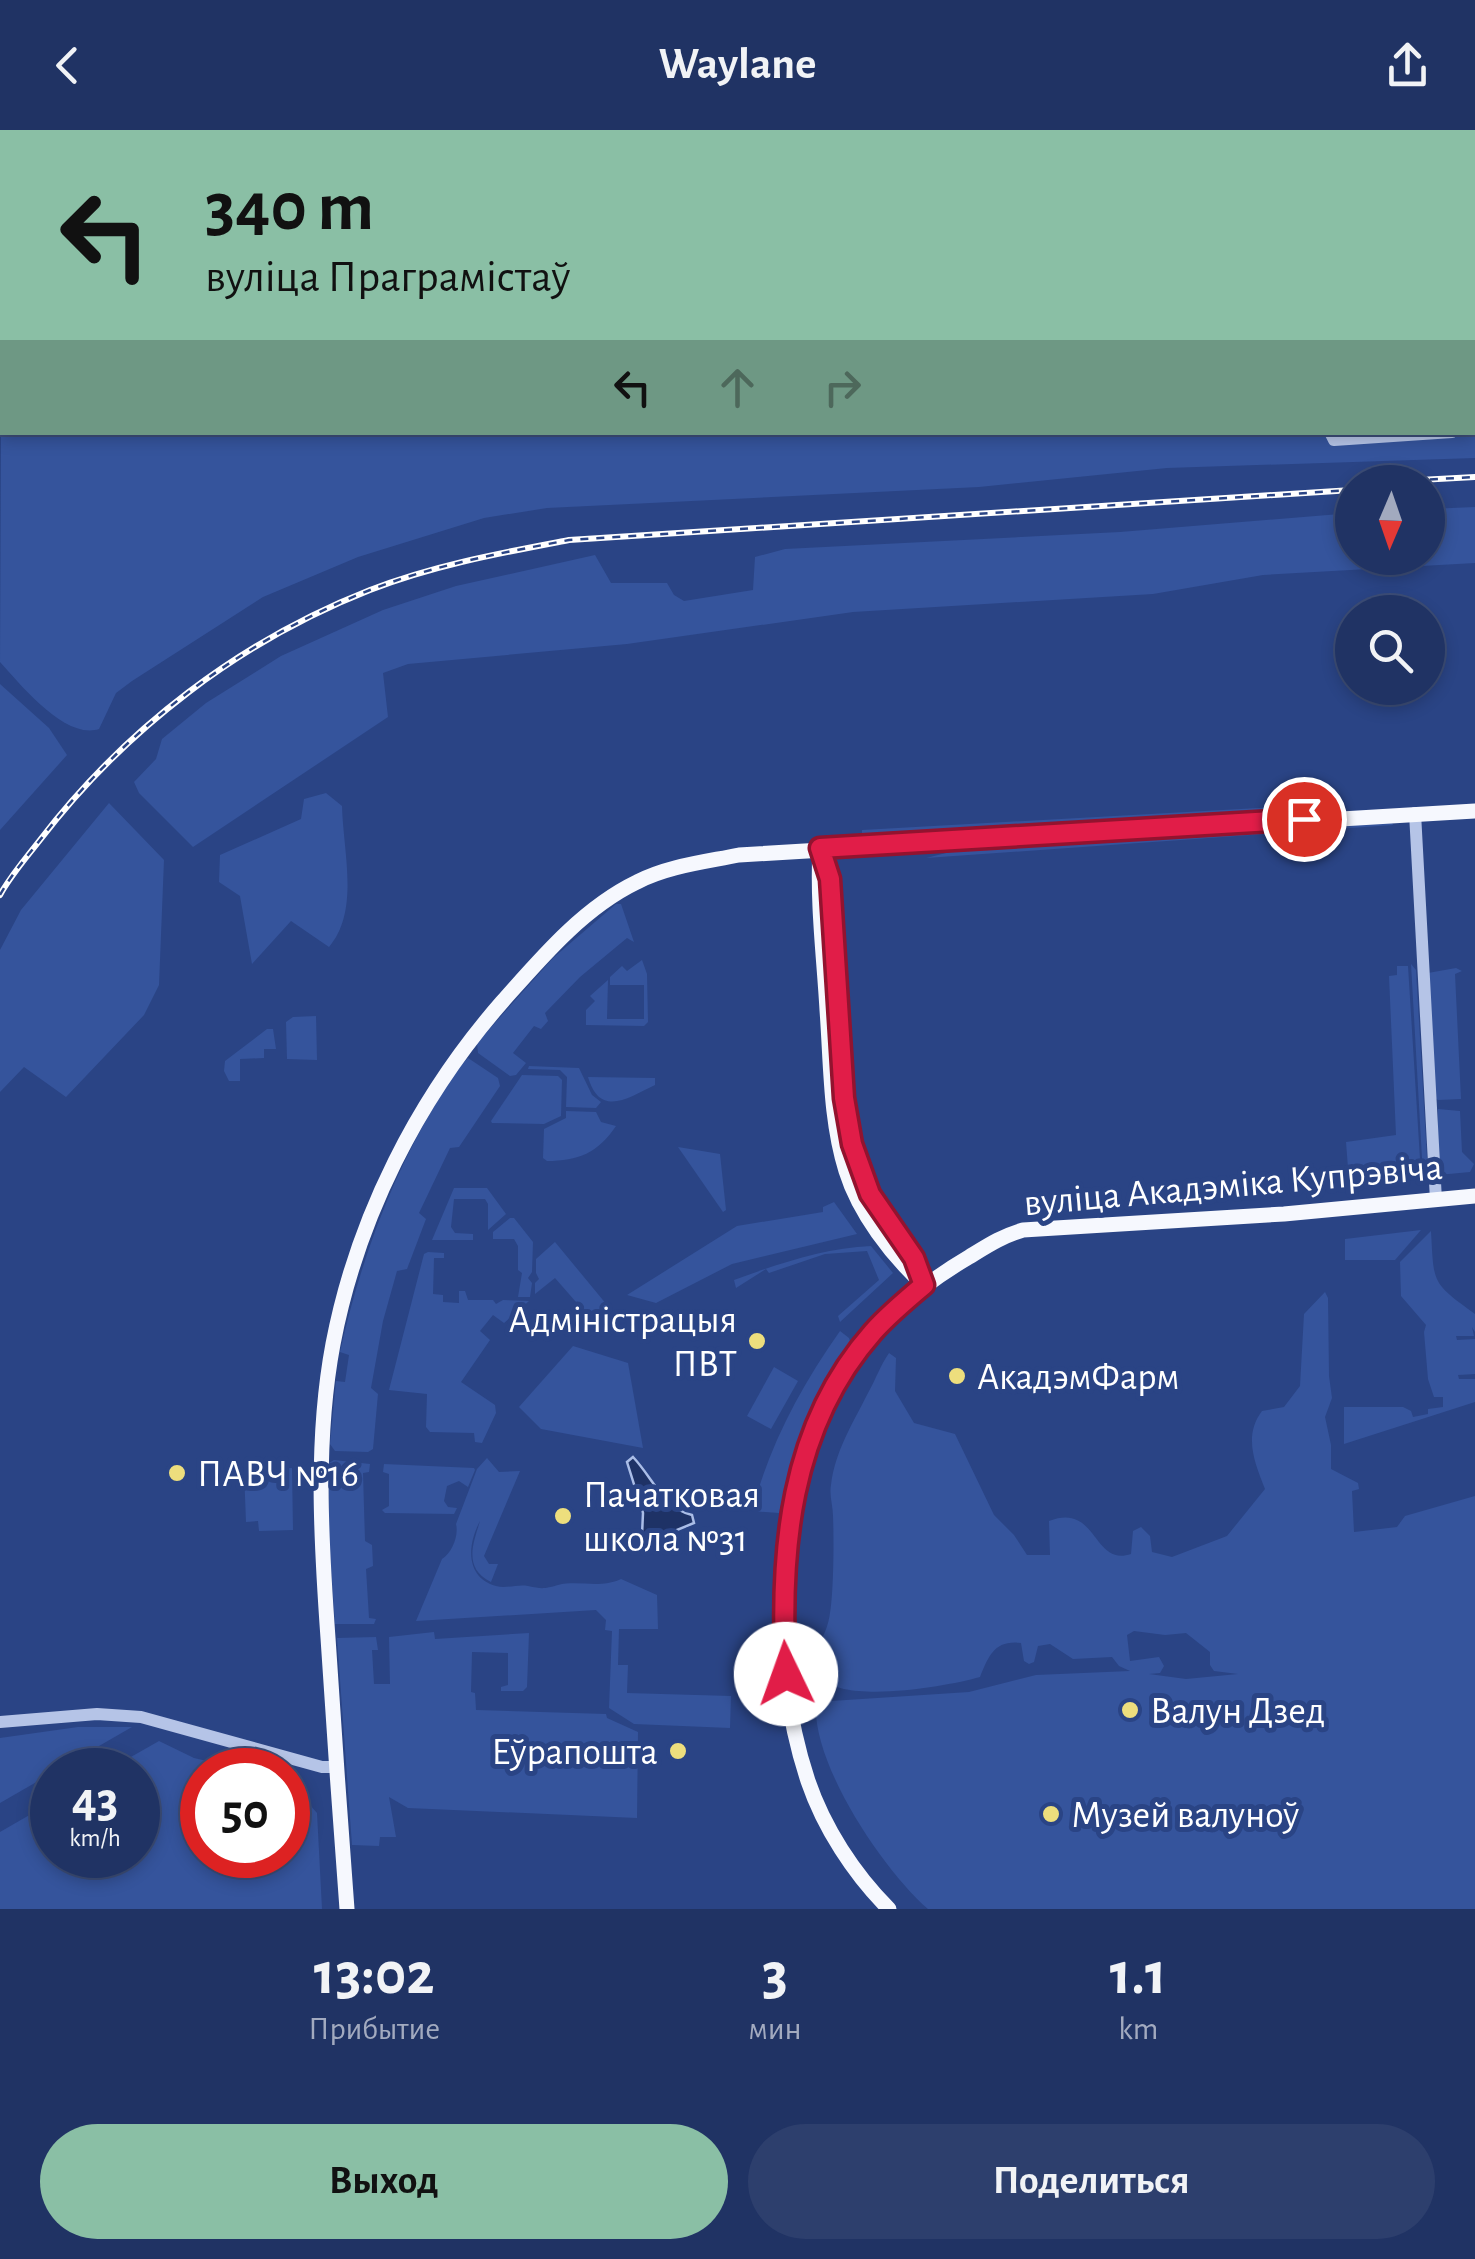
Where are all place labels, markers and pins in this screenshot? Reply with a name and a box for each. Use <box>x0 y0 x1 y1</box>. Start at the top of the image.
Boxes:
pin <box>1262 777 1347 862</box>
place label: Адміністрацыя ПВТ <box>509 1302 737 1384</box>
marker: Адміністрацыя ПВТ <box>746 1330 768 1352</box>
place label: АкадэмФарм <box>977 1359 1180 1397</box>
marker: АкадэмФарм <box>946 1365 968 1387</box>
place label: ПАВЧ №16 <box>197 1456 359 1494</box>
marker: ПАВЧ №16 <box>166 1462 188 1484</box>
place label: Пачатковая школа №31 <box>583 1477 760 1559</box>
marker: Пачатковая школа №31 <box>552 1505 574 1527</box>
place label: Валун Дзед <box>1150 1693 1325 1731</box>
marker: Валун Дзед <box>1119 1699 1141 1721</box>
place label: Еўрапошта <box>491 1734 658 1772</box>
marker: Еўрапошта <box>667 1740 689 1762</box>
place label: Музей валуноў <box>1071 1797 1299 1835</box>
marker: Музей валуноў <box>1040 1803 1062 1825</box>

